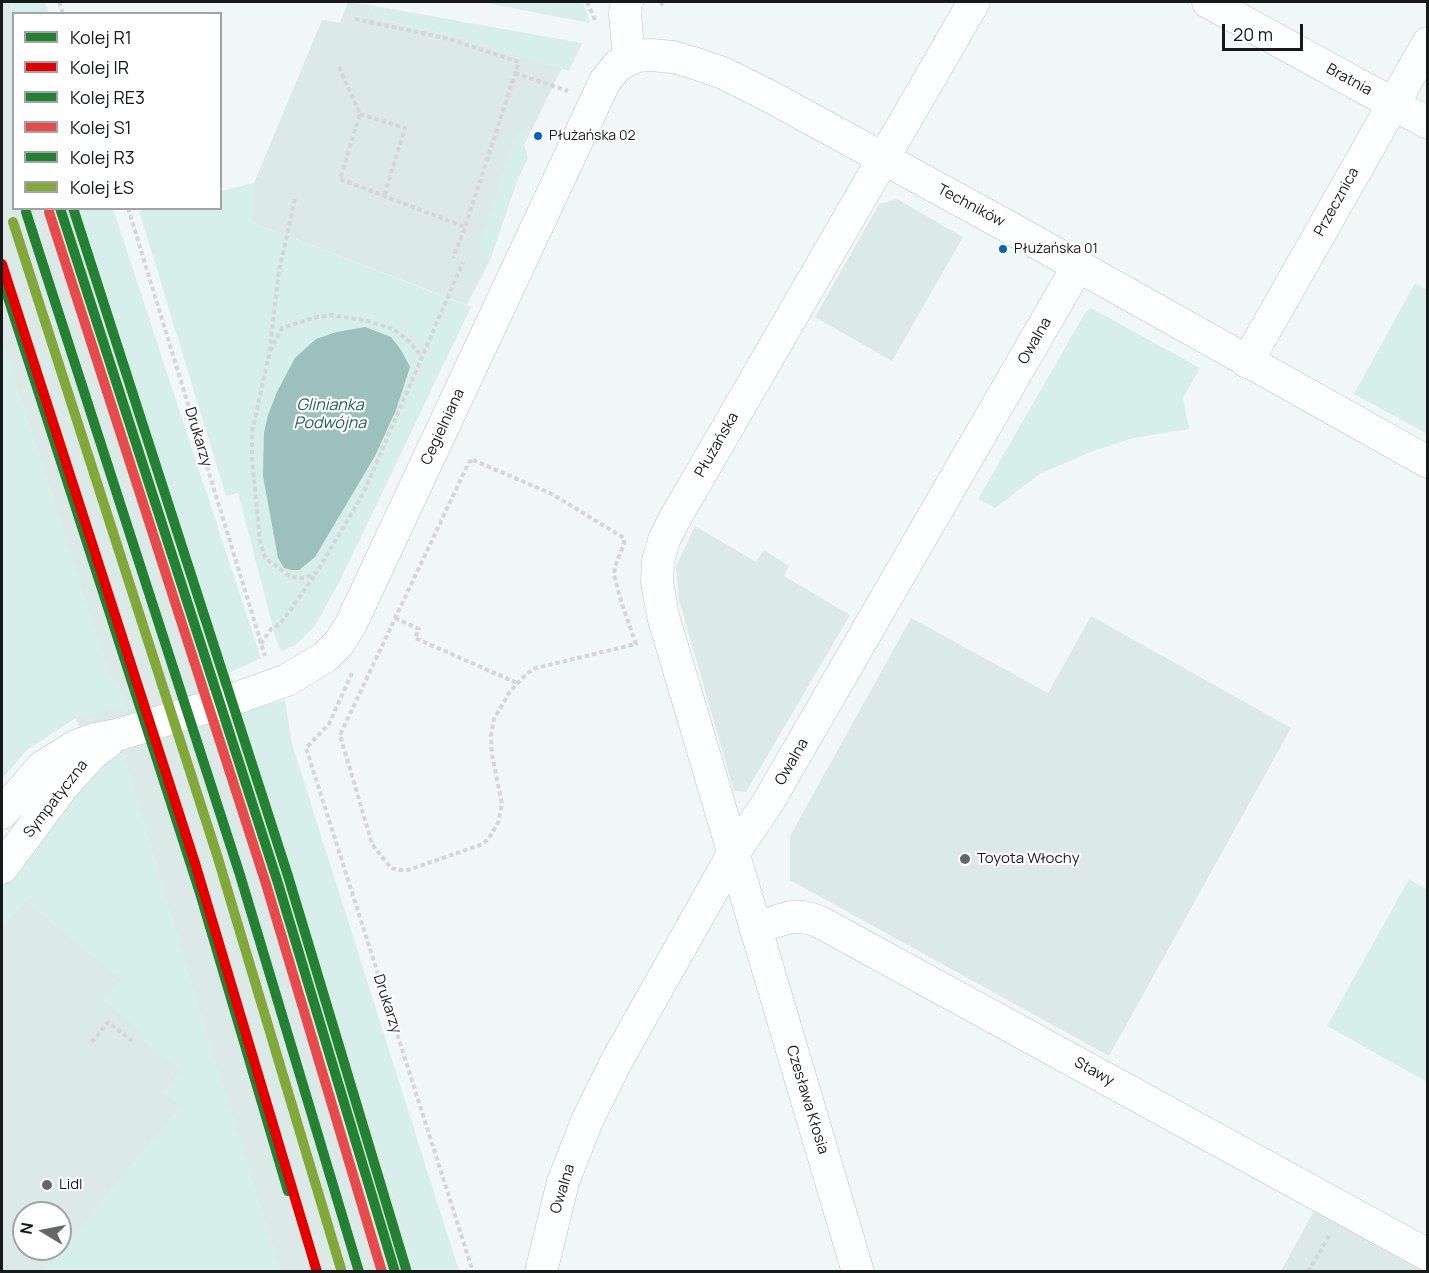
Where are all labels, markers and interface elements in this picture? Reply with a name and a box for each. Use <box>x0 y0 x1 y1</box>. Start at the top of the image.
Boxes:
legend <box>12 12 222 210</box>
scale bar <box>1225 12 1306 50</box>
text: 20 m <box>1233 22 1273 46</box>
text: Kolej R1 <box>70 25 132 49</box>
text: Kolej IR <box>70 55 129 79</box>
street label: Bratnia <box>1323 60 1375 100</box>
text: Kolej RE3 <box>70 85 145 109</box>
text: Kolej S1 <box>70 115 132 139</box>
place label: Płużańska 02 <box>549 128 635 144</box>
marker: Płużańska 02 <box>532 130 544 142</box>
text: Kolej R3 <box>70 145 135 169</box>
street label: Przecznica <box>1311 164 1363 240</box>
text: Kolej ŁS <box>70 175 134 199</box>
street label: Techników <box>934 181 1008 231</box>
place label: Płużańska 01 <box>1014 241 1098 257</box>
marker: Płużańska 01 <box>997 243 1009 255</box>
street label: Owalna <box>1014 314 1056 368</box>
street label: Cegielniana <box>417 386 469 468</box>
water label: Glinianka Podwójna <box>294 396 366 434</box>
street label: Drukarzy <box>180 405 216 469</box>
street label: Płużańska <box>691 409 743 481</box>
street label: Owalna <box>771 735 813 789</box>
street label: Sympatyczna <box>20 756 92 842</box>
place label: Toyota Włochy <box>977 850 1080 868</box>
marker: Toyota Włochy <box>958 852 972 866</box>
street label: Drukarzy <box>369 972 405 1036</box>
street label: Czesława Kłosia <box>782 1044 832 1156</box>
street label: Stawy <box>1071 1054 1117 1090</box>
street label: Owalna <box>547 1162 579 1216</box>
place label: Lidl <box>59 1176 83 1194</box>
marker: Lidl <box>40 1178 54 1192</box>
north arrow <box>12 1201 72 1261</box>
text: N <box>14 1221 38 1236</box>

